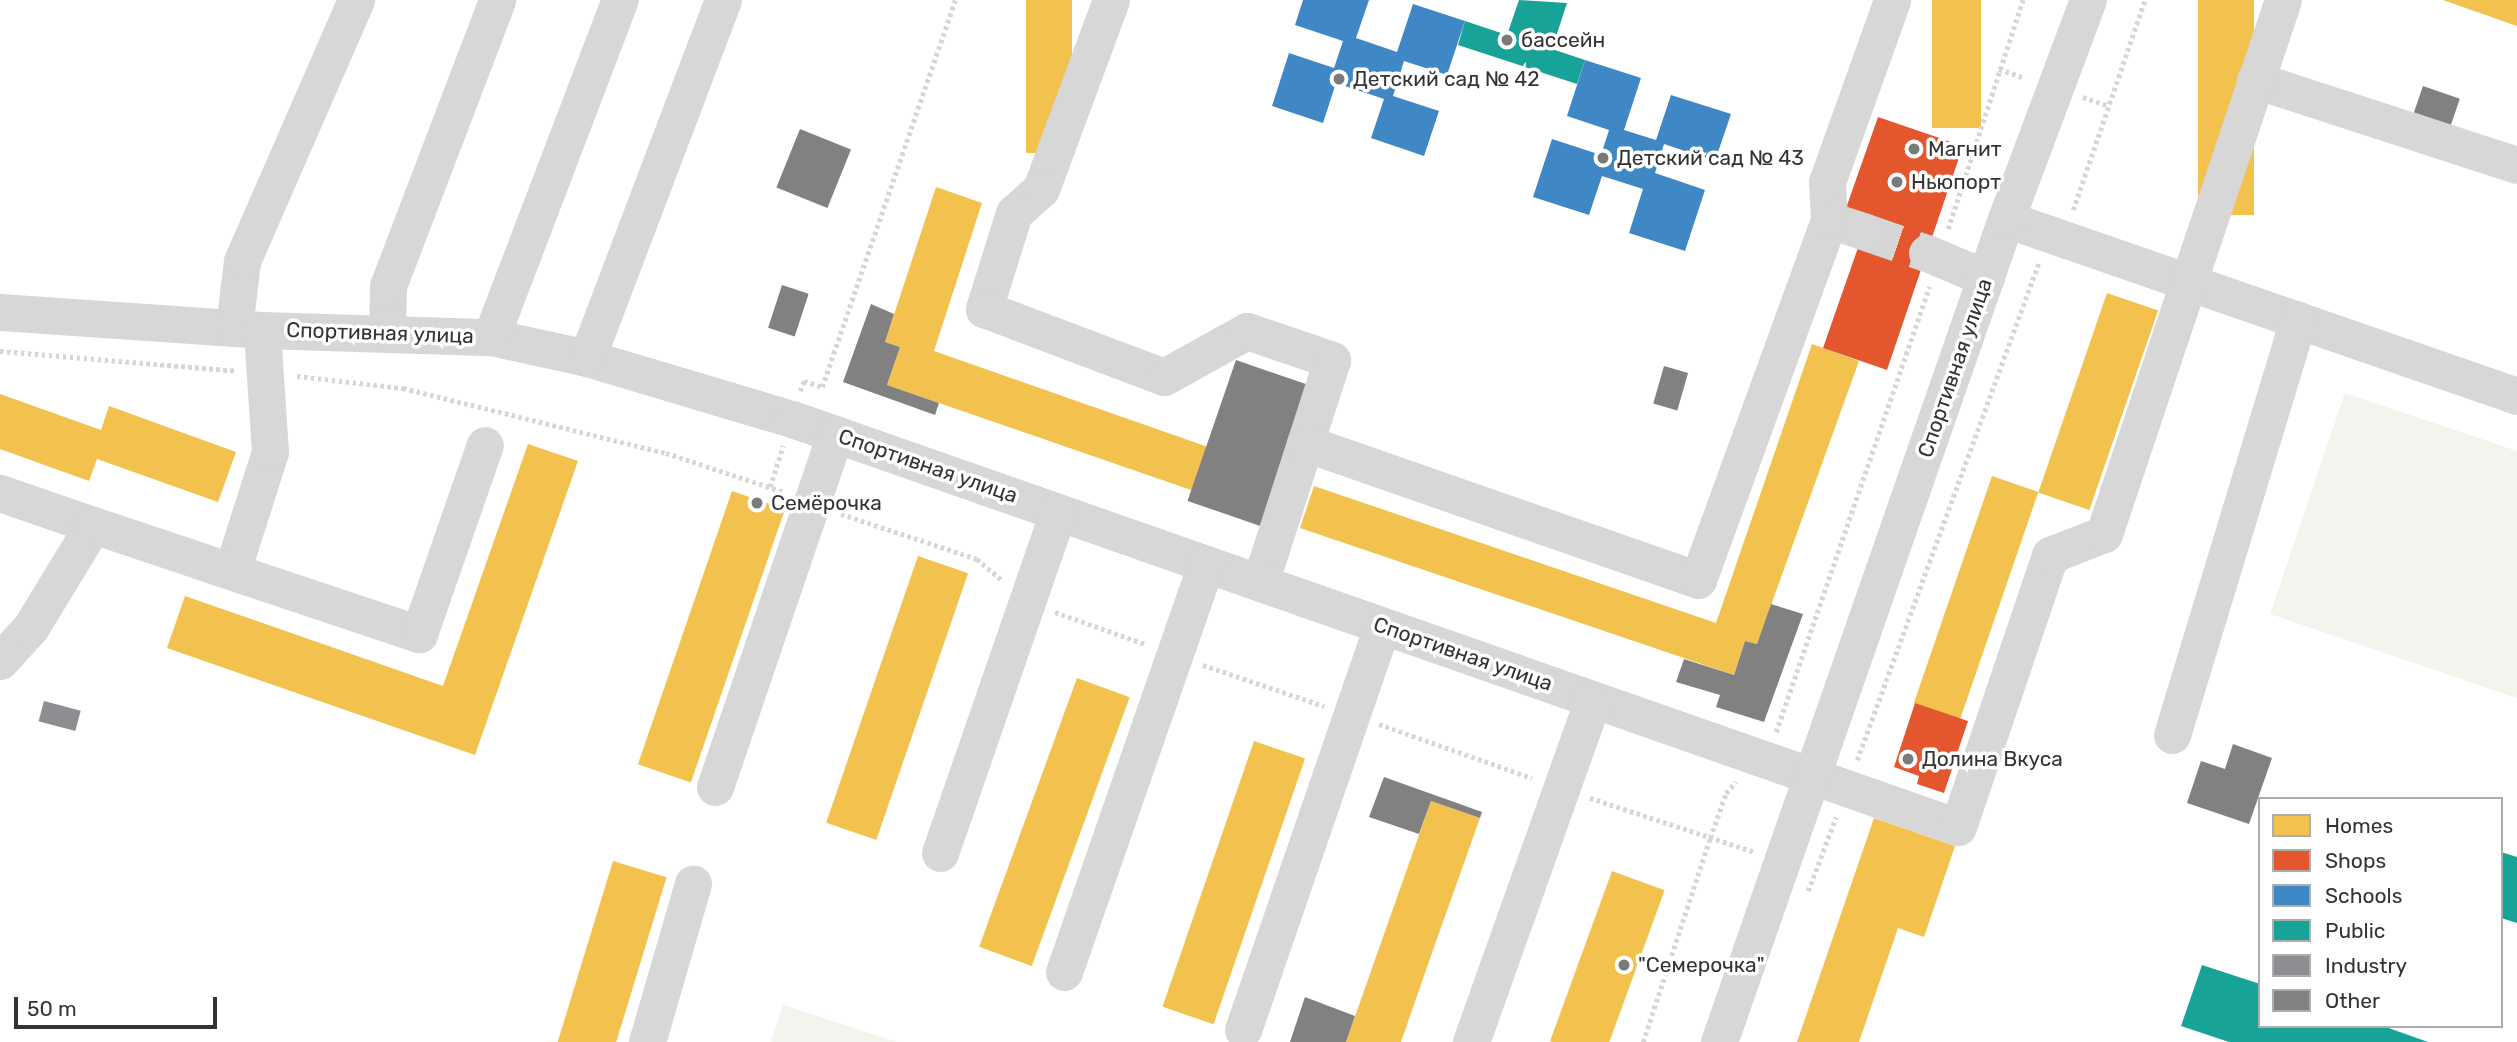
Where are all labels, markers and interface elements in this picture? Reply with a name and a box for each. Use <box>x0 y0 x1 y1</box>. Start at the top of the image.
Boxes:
place label: бассейн <box>1521 27 1605 53</box>
marker: бассейн <box>1499 32 1515 48</box>
place label: Детский сад № 42 <box>1353 66 1540 92</box>
marker: Детский сад № 42 <box>1331 71 1347 87</box>
place label: Магнит <box>1928 136 2002 162</box>
marker: Магнит <box>1906 141 1922 157</box>
place label: Детский сад № 43 <box>1617 145 1804 171</box>
marker: Детский сад № 43 <box>1595 150 1611 166</box>
place label: Ньюпорт <box>1911 169 2001 195</box>
marker: Ньюпорт <box>1889 174 1905 190</box>
street label: Спортивная улица <box>1913 275 1997 461</box>
street label: Спортивная улица <box>286 317 474 349</box>
street label: Спортивная улица <box>835 424 1021 508</box>
place label: Семёрочка <box>771 490 882 516</box>
marker: Семёрочка <box>749 495 765 511</box>
street label: Спортивная улица <box>1370 612 1556 696</box>
place label: Долина Вкуса <box>1922 746 2063 772</box>
marker: Долина Вкуса <box>1900 751 1916 767</box>
legend <box>2258 797 2503 1028</box>
text: Homes <box>2325 813 2393 838</box>
text: Shops <box>2325 848 2386 873</box>
text: Schools <box>2325 883 2402 908</box>
text: Public <box>2325 918 2385 943</box>
place label: "Семерочка" <box>1638 952 1765 978</box>
text: Industry <box>2325 953 2407 978</box>
marker: "Семерочка" <box>1616 957 1632 973</box>
scale bar <box>18 982 220 1026</box>
text: Other <box>2325 988 2380 1013</box>
text: 50 m <box>27 996 77 1021</box>

